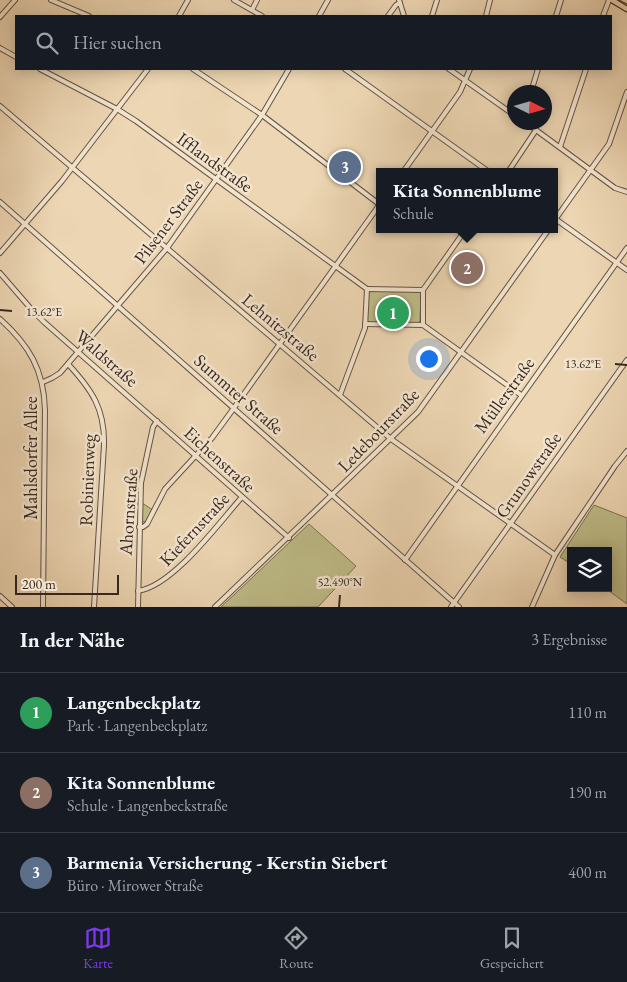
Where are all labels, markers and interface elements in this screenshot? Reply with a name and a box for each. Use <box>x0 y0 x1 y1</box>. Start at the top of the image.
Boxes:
search box <box>15 15 612 70</box>
icon: search <box>33 29 61 57</box>
text: Hier suchen <box>73 30 162 55</box>
north arrow <box>507 85 552 130</box>
street label: Ifflandstraße <box>172 127 258 197</box>
pin: 3 <box>329 148 361 186</box>
popup <box>376 168 558 233</box>
street label: Pilsener Straße <box>128 174 208 268</box>
text: Kita Sonnenblume <box>393 178 541 203</box>
text: Schule <box>393 203 434 224</box>
pin: 2 <box>451 249 483 287</box>
street label: Lehnitzstraße <box>238 288 324 366</box>
pin: 1 <box>377 294 409 332</box>
text: 13.62°E <box>26 304 62 320</box>
street label: Waldstraße <box>71 324 143 392</box>
your location <box>416 346 442 372</box>
street label: Summter Straße <box>189 349 289 439</box>
street label: Müllerstraße <box>469 353 539 437</box>
text: 13.62°E <box>565 356 601 372</box>
street label: Ledebourstraße <box>332 383 424 477</box>
street label: Mahlsdorfer Allee <box>19 396 42 520</box>
street label: Eichenstraße <box>179 421 261 497</box>
street label: Grunowstraße <box>490 428 566 522</box>
street label: Robinienweg <box>74 433 100 526</box>
street label: Ahornstraße <box>113 468 143 557</box>
street label: Kiefernstraße <box>154 487 234 571</box>
map controls <box>567 547 612 592</box>
button: layers <box>567 547 612 592</box>
scale bar <box>15 572 119 595</box>
text: 52.490°N <box>318 574 363 590</box>
text: 200 m <box>22 575 56 593</box>
text: In der Nähe <box>20 626 125 653</box>
text: 3 Ergebnisse <box>531 629 607 650</box>
text: Langenbeckplatz <box>67 690 201 715</box>
text: 1 <box>32 702 40 723</box>
text: 110 m <box>568 702 607 723</box>
text: Park · Langenbeckplatz <box>67 715 207 736</box>
text: Kita Sonnenblume <box>67 770 215 795</box>
text: 2 <box>32 782 40 803</box>
text: 190 m <box>568 782 607 803</box>
text: Schule · Langenbeckstraße <box>67 795 228 816</box>
text: Barmenia Versicherung - Kerstin Siebert <box>67 850 387 875</box>
text: 3 <box>32 862 40 883</box>
text: 400 m <box>568 862 607 883</box>
text: Büro · Mirower Straße <box>67 875 203 896</box>
tab: Karte <box>83 924 113 972</box>
tab: Route <box>279 924 313 972</box>
tab: Gespeichert <box>480 924 544 972</box>

